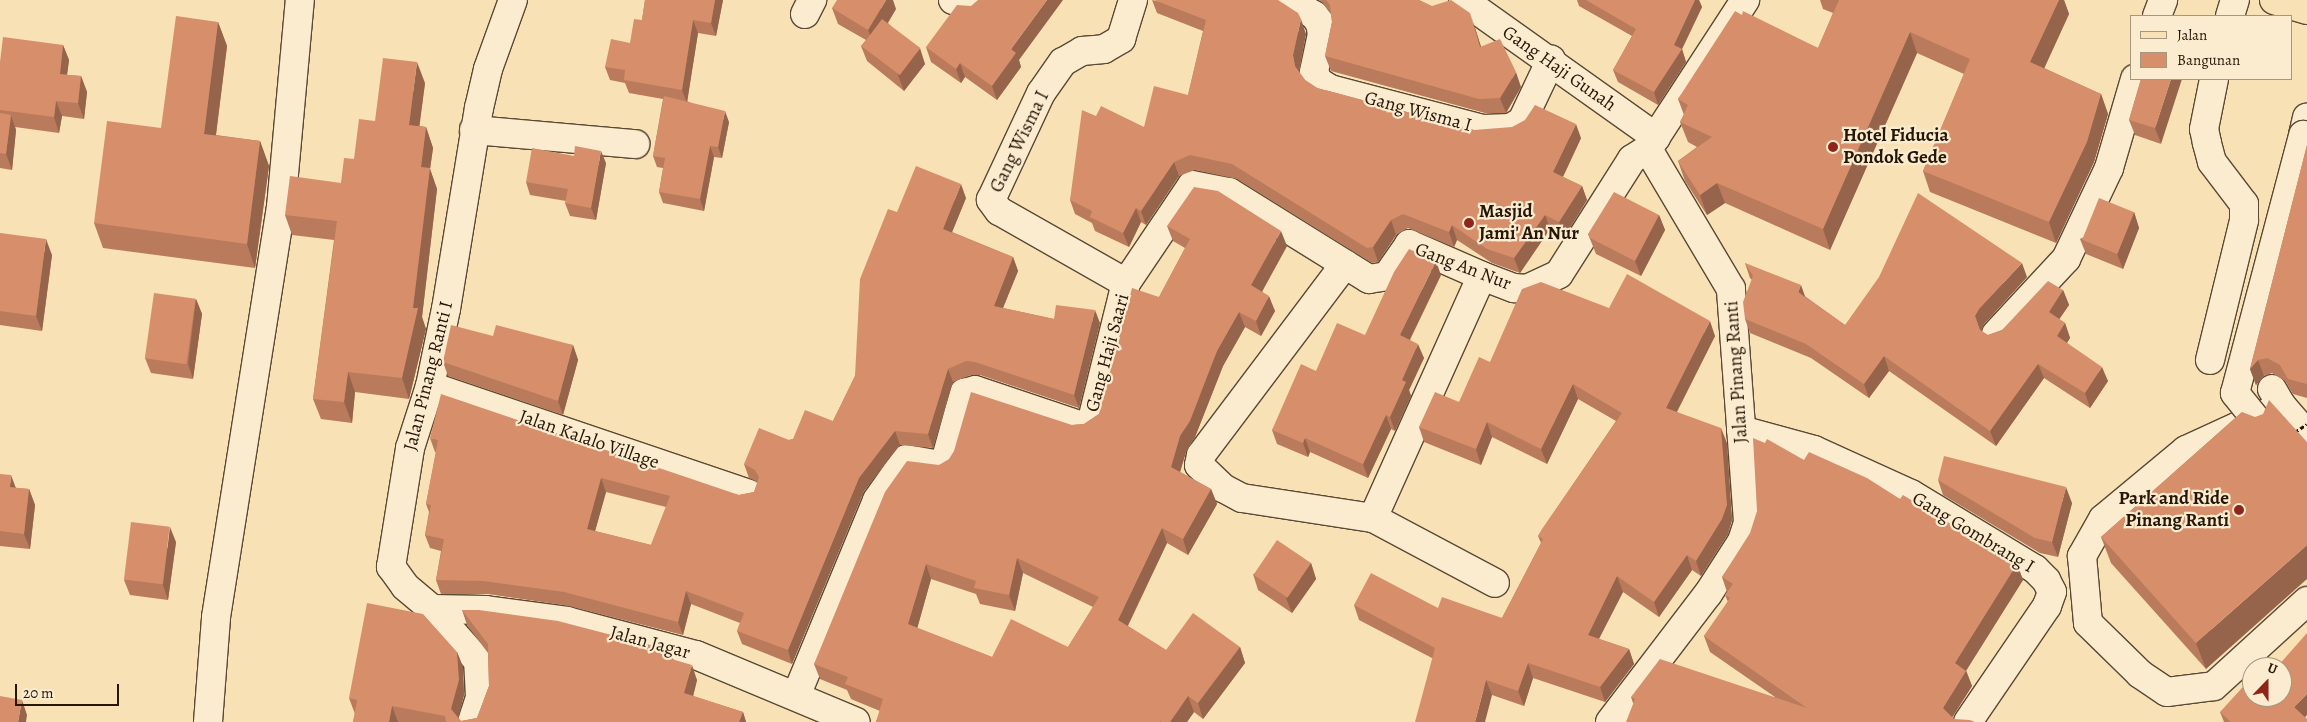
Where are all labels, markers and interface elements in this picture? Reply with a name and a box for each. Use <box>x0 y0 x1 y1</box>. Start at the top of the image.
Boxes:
legend <box>2130 15 2292 80</box>
street label: Gang Haji Gunah <box>1498 21 1620 117</box>
text: Jalan <box>2177 25 2207 45</box>
text: Bangunan <box>2177 50 2240 70</box>
street label: Gang Wisma I <box>986 87 1054 197</box>
street label: Gang Wisma I <box>1362 87 1474 137</box>
place label: Hotel Fiducia Pondok Gede <box>1843 125 1949 169</box>
marker: Hotel Fiducia Pondok Gede <box>1827 141 1839 153</box>
place label: Masjid Jami' An Nur <box>1479 201 1580 245</box>
marker: Masjid Jami' An Nur <box>1463 217 1475 229</box>
street label: Gang An Nur <box>1412 238 1514 296</box>
street label: Gang Haji Saari <box>1081 291 1135 415</box>
street label: Jalan Pinang Ranti I <box>399 299 459 453</box>
street label: Jalan Pinang Ranti <box>1721 300 1753 444</box>
street label: Jalan Kalalo Village <box>516 405 662 475</box>
street label: Gang Gombrang I <box>1908 488 2038 578</box>
place label: Park and Ride Pinang Ranti <box>2119 488 2229 532</box>
marker: Park and Ride Pinang Ranti <box>2233 504 2245 516</box>
street label: Jalan Jagar <box>607 621 693 665</box>
north arrow <box>2242 657 2292 707</box>
text: U <box>2265 658 2280 679</box>
scale bar <box>18 674 121 706</box>
text: 20 m <box>23 683 54 703</box>

